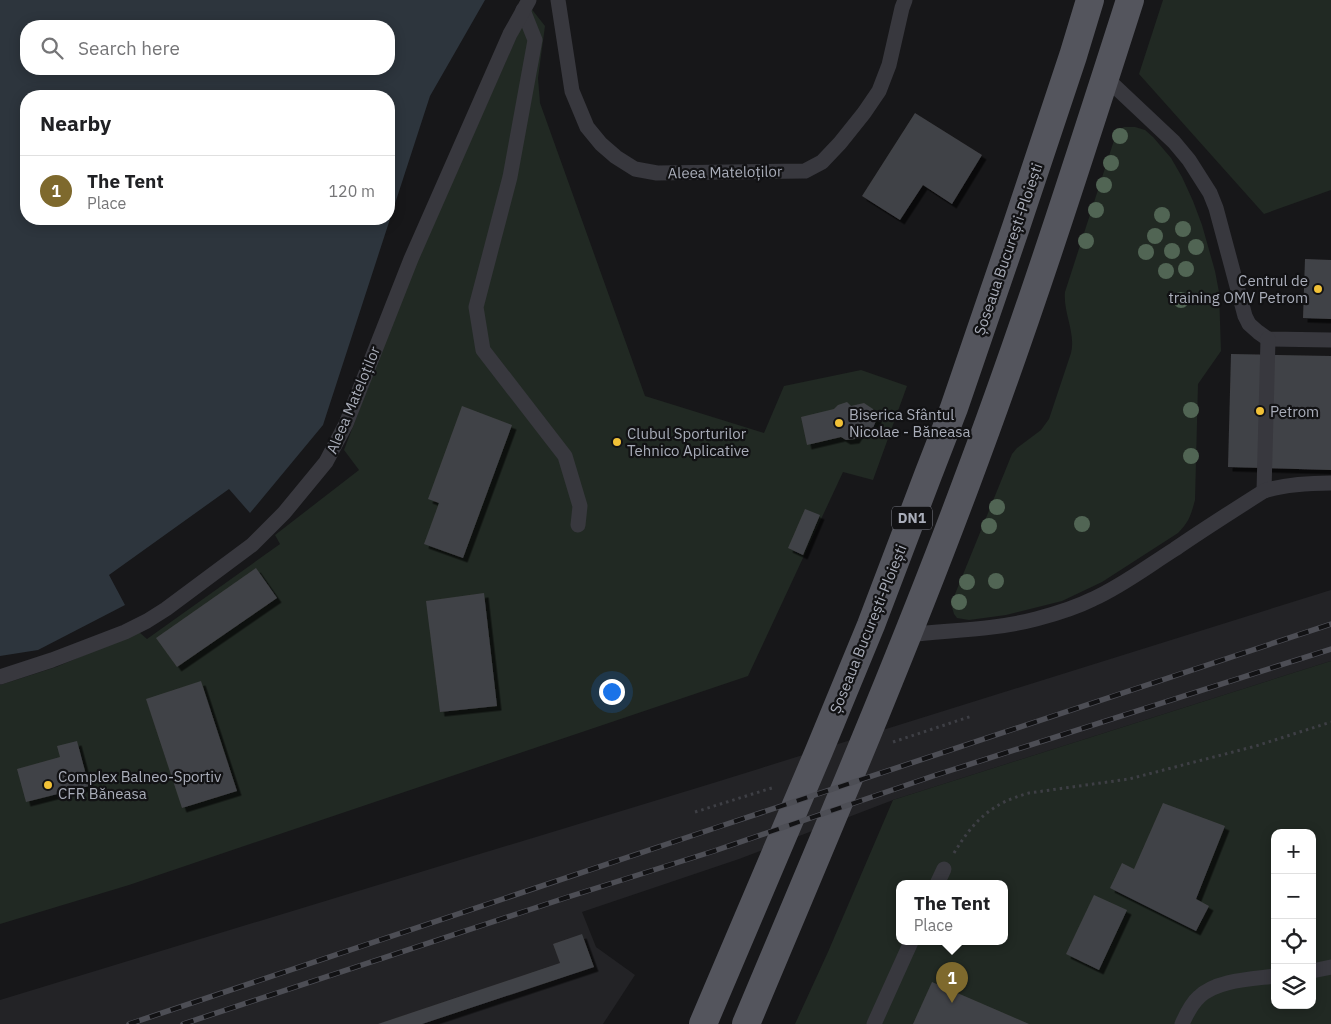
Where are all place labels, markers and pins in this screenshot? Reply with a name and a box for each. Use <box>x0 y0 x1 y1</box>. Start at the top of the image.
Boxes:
place label: Centrul de training OMV Petrom <box>1169 271 1308 307</box>
marker: Centrul de training OMV Petrom <box>1312 283 1324 295</box>
place label: Petrom <box>1270 402 1319 421</box>
place label: Biserica Sfântul Nicolae - Băneasa <box>849 405 971 441</box>
marker: Petrom <box>1254 405 1266 417</box>
marker: Biserica Sfântul Nicolae - Băneasa <box>833 417 845 429</box>
place label: Clubul Sporturilor Tehnico Aplicative <box>627 424 749 460</box>
marker: Clubul Sporturilor Tehnico Aplicative <box>611 436 623 448</box>
place label: Complex Balneo-Sportiv CFR Băneasa <box>58 767 222 803</box>
marker: Complex Balneo-Sportiv CFR Băneasa <box>42 779 54 791</box>
pin: 1 <box>936 962 968 1003</box>

